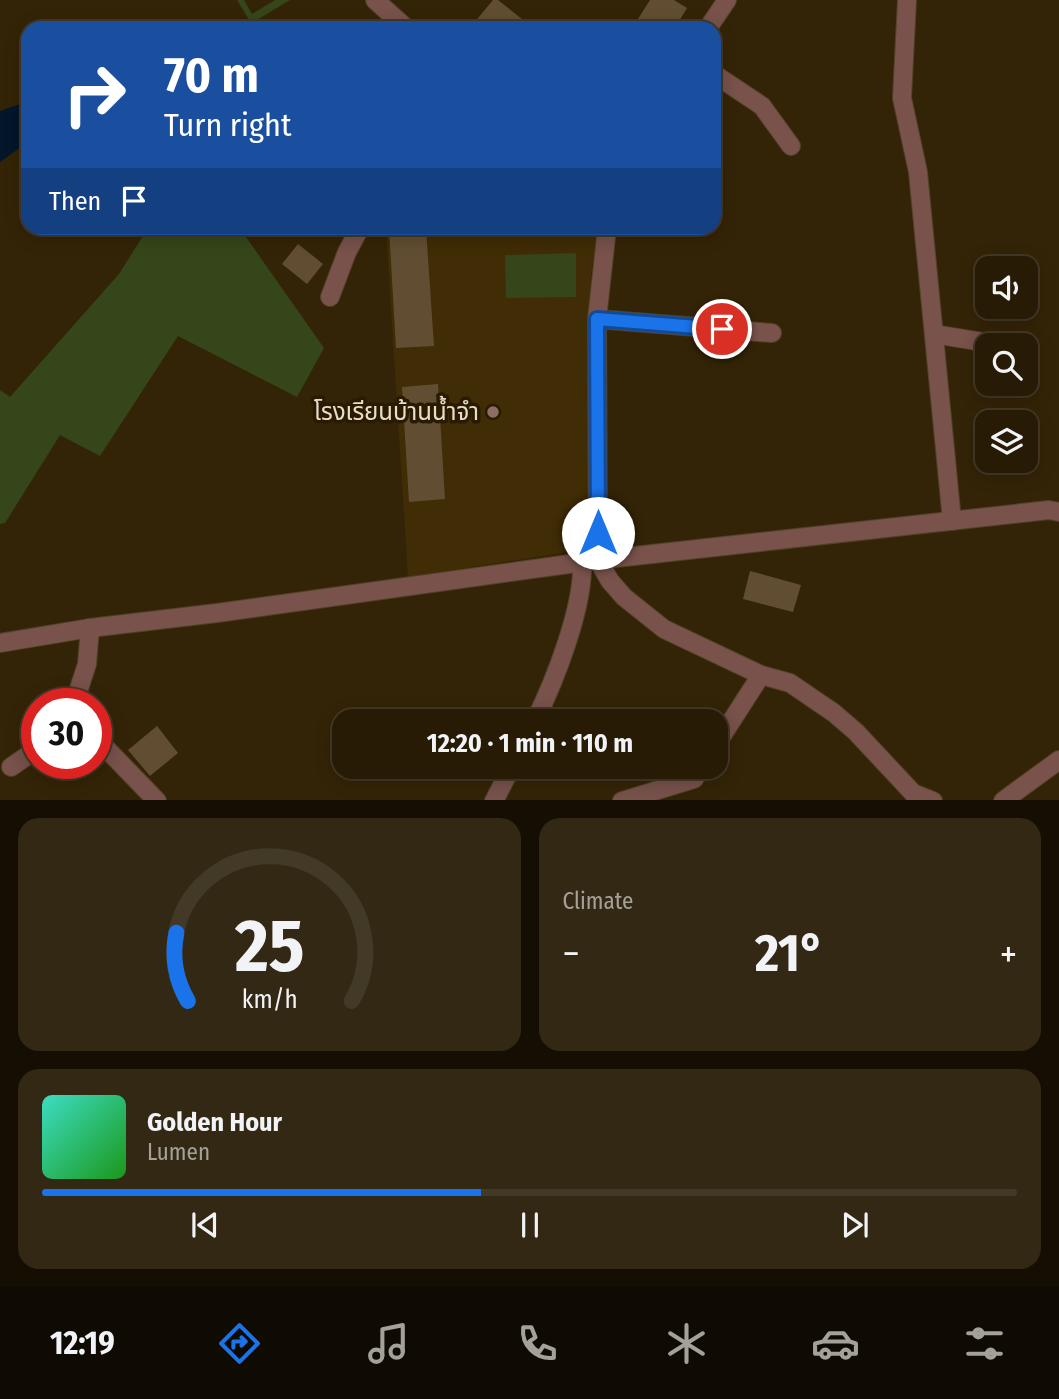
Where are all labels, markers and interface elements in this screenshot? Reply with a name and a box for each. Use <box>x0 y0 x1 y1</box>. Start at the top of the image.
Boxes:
text: 70 m <box>164 46 259 105</box>
icon: right <box>49 49 140 140</box>
text: Turn right <box>164 106 291 144</box>
icon: arrive <box>115 182 153 220</box>
text: Then <box>49 186 101 217</box>
map controls <box>975 256 1038 473</box>
button: sound <box>975 256 1038 319</box>
pin <box>692 299 752 359</box>
icon: arrive <box>703 310 741 348</box>
button: search <box>975 333 1038 396</box>
place label: โรงเรียนบ้านน้ำจำ <box>314 395 479 426</box>
marker: โรงเรียนบ้านน้ำจำ <box>485 404 501 420</box>
button: layers <box>975 410 1038 473</box>
position arrow <box>561 496 635 570</box>
speed limit sign: 30 <box>21 688 112 779</box>
text: 12:20 · 1 min · 110 m <box>427 728 633 759</box>
text: Climate <box>563 887 633 915</box>
text: 25 <box>234 903 304 990</box>
text: 21° <box>755 922 824 985</box>
text: − <box>563 931 580 977</box>
text: + <box>1000 931 1017 977</box>
text: km/h <box>241 984 297 1014</box>
text: Golden Hour <box>147 1107 282 1138</box>
text: Lumen <box>147 1138 210 1166</box>
icon: previous <box>186 1206 224 1244</box>
icon: pause <box>511 1206 549 1244</box>
icon: next <box>836 1206 874 1244</box>
icon: directions <box>215 1319 264 1368</box>
icon: music <box>364 1319 413 1368</box>
icon: phone <box>513 1319 562 1368</box>
icon: climate <box>662 1319 711 1368</box>
icon: car <box>811 1319 860 1368</box>
icon: filters <box>960 1319 1009 1368</box>
text: 12:19 <box>50 1324 115 1362</box>

